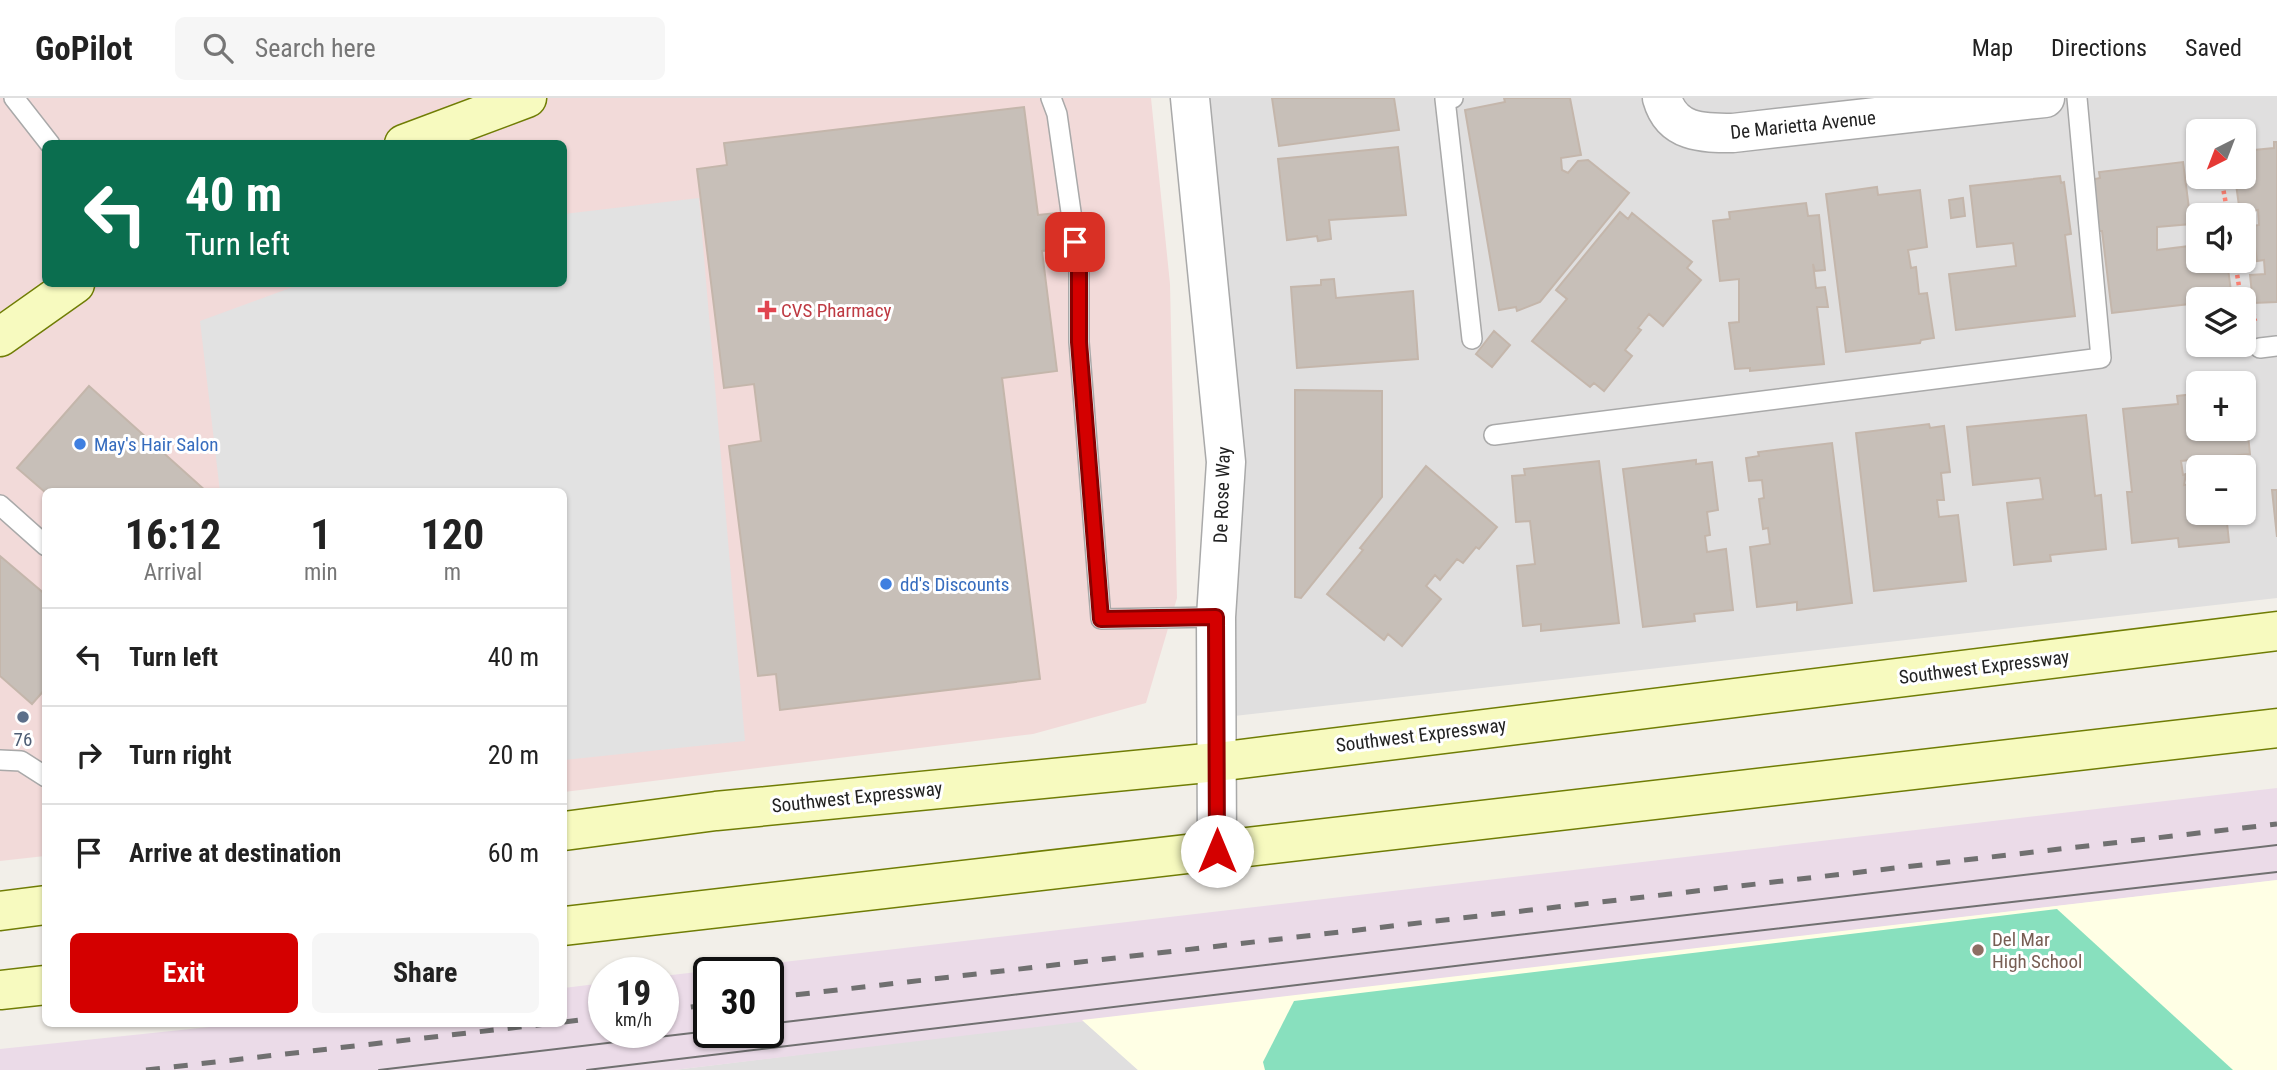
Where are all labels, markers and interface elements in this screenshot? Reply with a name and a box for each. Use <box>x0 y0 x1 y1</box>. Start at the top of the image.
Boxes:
search box <box>175 17 665 80</box>
text: GoPilot <box>35 29 133 68</box>
icon: search <box>199 29 237 67</box>
text: Search here <box>255 33 376 63</box>
text: Map <box>1972 34 2013 62</box>
text: Directions <box>2051 34 2147 62</box>
text: Saved <box>2185 34 2242 62</box>
street label: De Marietta Avenue <box>1729 106 1877 144</box>
north arrow <box>2186 119 2256 189</box>
map controls <box>2186 119 2256 525</box>
text: 40 m <box>185 166 282 223</box>
icon: left <box>70 168 161 259</box>
button: sound <box>2186 203 2256 273</box>
pin <box>1045 212 1105 272</box>
icon: arrive <box>1056 223 1094 261</box>
text: Turn left <box>185 225 290 263</box>
button: layers <box>2186 287 2256 357</box>
place label: CVS Pharmacy <box>781 299 891 322</box>
marker: CVS Pharmacy <box>759 302 775 318</box>
button: + <box>2186 371 2256 441</box>
place label: May's Hair Salon <box>94 433 218 456</box>
marker: May's Hair Salon <box>72 436 88 452</box>
street label: De Rose Way <box>1209 446 1235 544</box>
button: − <box>2186 455 2256 525</box>
text: 16:12 <box>125 510 221 559</box>
text: 1 <box>310 510 331 559</box>
text: 120 <box>420 510 484 559</box>
text: Arrival <box>144 559 202 586</box>
text: min <box>304 559 338 586</box>
text: m <box>444 559 461 586</box>
place label: dd's Discounts <box>900 573 1009 596</box>
marker: dd's Discounts <box>878 576 894 592</box>
icon: left <box>70 638 108 676</box>
text: Turn left <box>129 642 218 672</box>
text: 40 m <box>488 642 539 672</box>
street label: Southwest Expressway <box>1897 645 2071 689</box>
marker: 76 <box>15 709 31 725</box>
street label: Southwest Expressway <box>1334 713 1508 757</box>
place label: 76 <box>14 728 32 751</box>
icon: right <box>70 736 108 774</box>
text: Turn right <box>129 740 231 770</box>
text: 20 m <box>488 740 539 770</box>
street label: Southwest Expressway <box>771 777 944 817</box>
position arrow <box>1180 814 1254 888</box>
icon: arrive <box>70 834 108 872</box>
text: Arrive at destination <box>129 838 341 868</box>
text: 60 m <box>488 838 539 868</box>
place label: Del Mar High School <box>1992 928 2082 973</box>
button: Exit <box>70 933 298 1013</box>
button: Share <box>312 933 539 1013</box>
marker: Del Mar High School <box>1970 942 1986 958</box>
speed limit sign: 30 <box>693 957 784 1048</box>
text: 19 <box>616 973 651 1014</box>
text: km/h <box>615 1009 652 1030</box>

